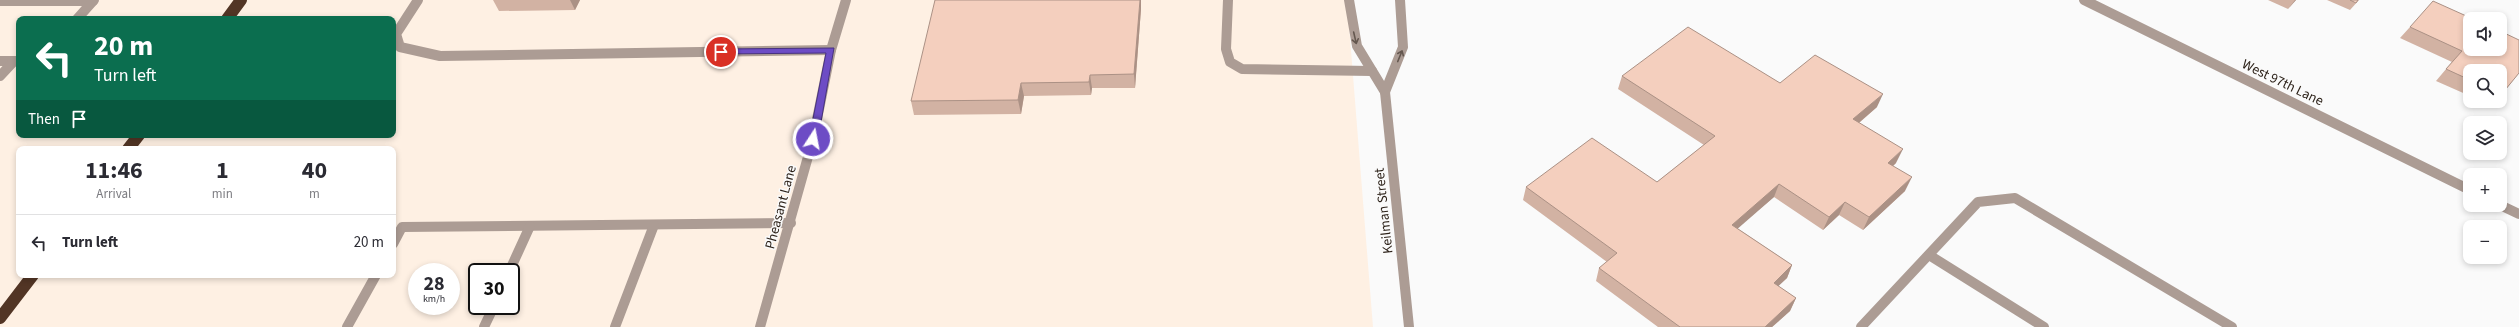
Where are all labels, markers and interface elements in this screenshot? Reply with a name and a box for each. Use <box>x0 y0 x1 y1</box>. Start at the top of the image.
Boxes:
map controls <box>2463 12 2507 264</box>
button: sound <box>2463 12 2507 56</box>
text: 20 m <box>94 26 153 66</box>
icon: left <box>28 32 80 84</box>
one-way arrow <box>1352 32 1360 45</box>
pin <box>704 35 738 69</box>
icon: arrive <box>710 41 732 63</box>
one-way arrow <box>1396 51 1404 63</box>
street label: West 97th Lane <box>2238 54 2327 111</box>
text: Turn left <box>94 63 156 88</box>
button: search <box>2463 64 2507 108</box>
icon: arrive <box>68 108 90 130</box>
text: Then <box>28 109 60 130</box>
button: layers <box>2463 116 2507 160</box>
position arrow <box>792 118 834 160</box>
text: 11:46 <box>85 153 143 188</box>
text: 1 <box>216 153 229 188</box>
text: 40 <box>302 153 327 188</box>
street label: Pheasant Lane <box>760 163 802 251</box>
street label: Keilman Street <box>1370 167 1398 255</box>
button: + <box>2463 168 2507 212</box>
text: Arrival <box>96 185 131 203</box>
text: min <box>212 185 233 203</box>
text: m <box>309 185 320 203</box>
button: − <box>2463 220 2507 264</box>
icon: left <box>28 232 50 254</box>
text: Turn left <box>62 232 118 253</box>
text: 20 m <box>354 232 384 253</box>
speed limit sign: 30 <box>468 263 520 315</box>
text: 28 <box>423 270 445 298</box>
text: km/h <box>423 292 445 306</box>

